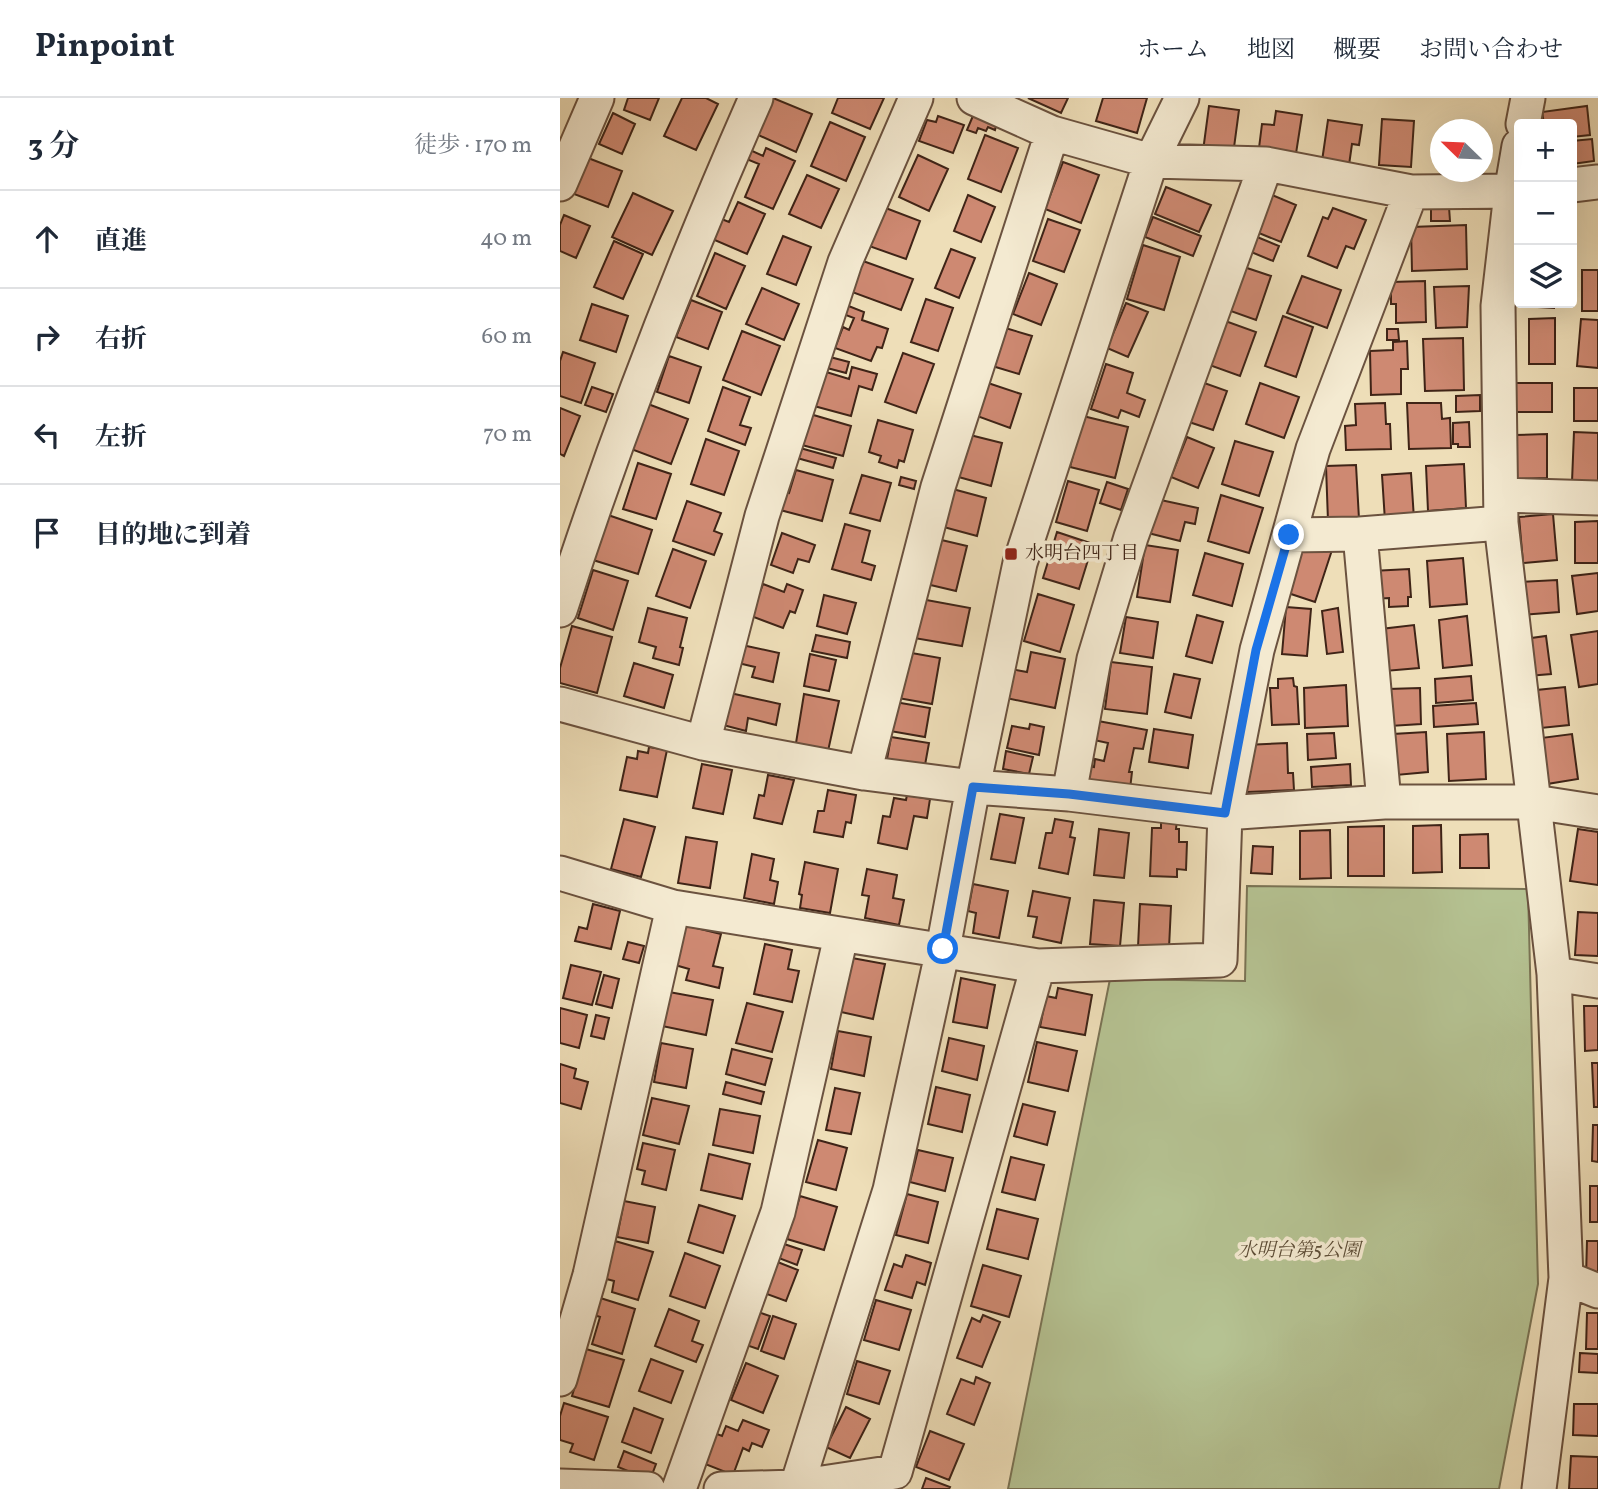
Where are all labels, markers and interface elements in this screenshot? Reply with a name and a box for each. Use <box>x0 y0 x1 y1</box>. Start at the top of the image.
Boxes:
text: Pinpoint <box>35 25 175 71</box>
text: ホーム <box>1137 34 1209 68</box>
text: 地図 <box>1247 34 1295 68</box>
text: 概要 <box>1333 34 1381 68</box>
text: お問い合わせ <box>1419 34 1563 68</box>
north arrow <box>1430 119 1493 182</box>
map controls <box>1514 119 1577 308</box>
button: + <box>1514 119 1577 182</box>
text: 3 分 <box>28 126 79 168</box>
text: 徒歩 · 170 m <box>414 130 532 162</box>
button: − <box>1514 182 1577 245</box>
icon: ahead <box>28 220 66 258</box>
text: 40 m <box>480 223 532 255</box>
text: 直進 <box>95 224 147 260</box>
button: layers <box>1514 245 1577 308</box>
icon: right <box>28 318 66 356</box>
text: 60 m <box>482 321 532 353</box>
text: 右折 <box>95 322 147 358</box>
icon: left <box>28 416 66 454</box>
text: 70 m <box>483 419 532 451</box>
text: 左折 <box>95 420 147 456</box>
icon: arrive <box>28 514 66 552</box>
text: 目的地に到着 <box>95 518 251 554</box>
route end <box>1273 519 1304 550</box>
place label: 水明台四丁目 <box>1025 541 1139 567</box>
marker: 水明台四丁目 <box>1003 546 1019 562</box>
route start <box>927 933 958 964</box>
park label: 水明台第5公園 <box>1238 1238 1363 1264</box>

